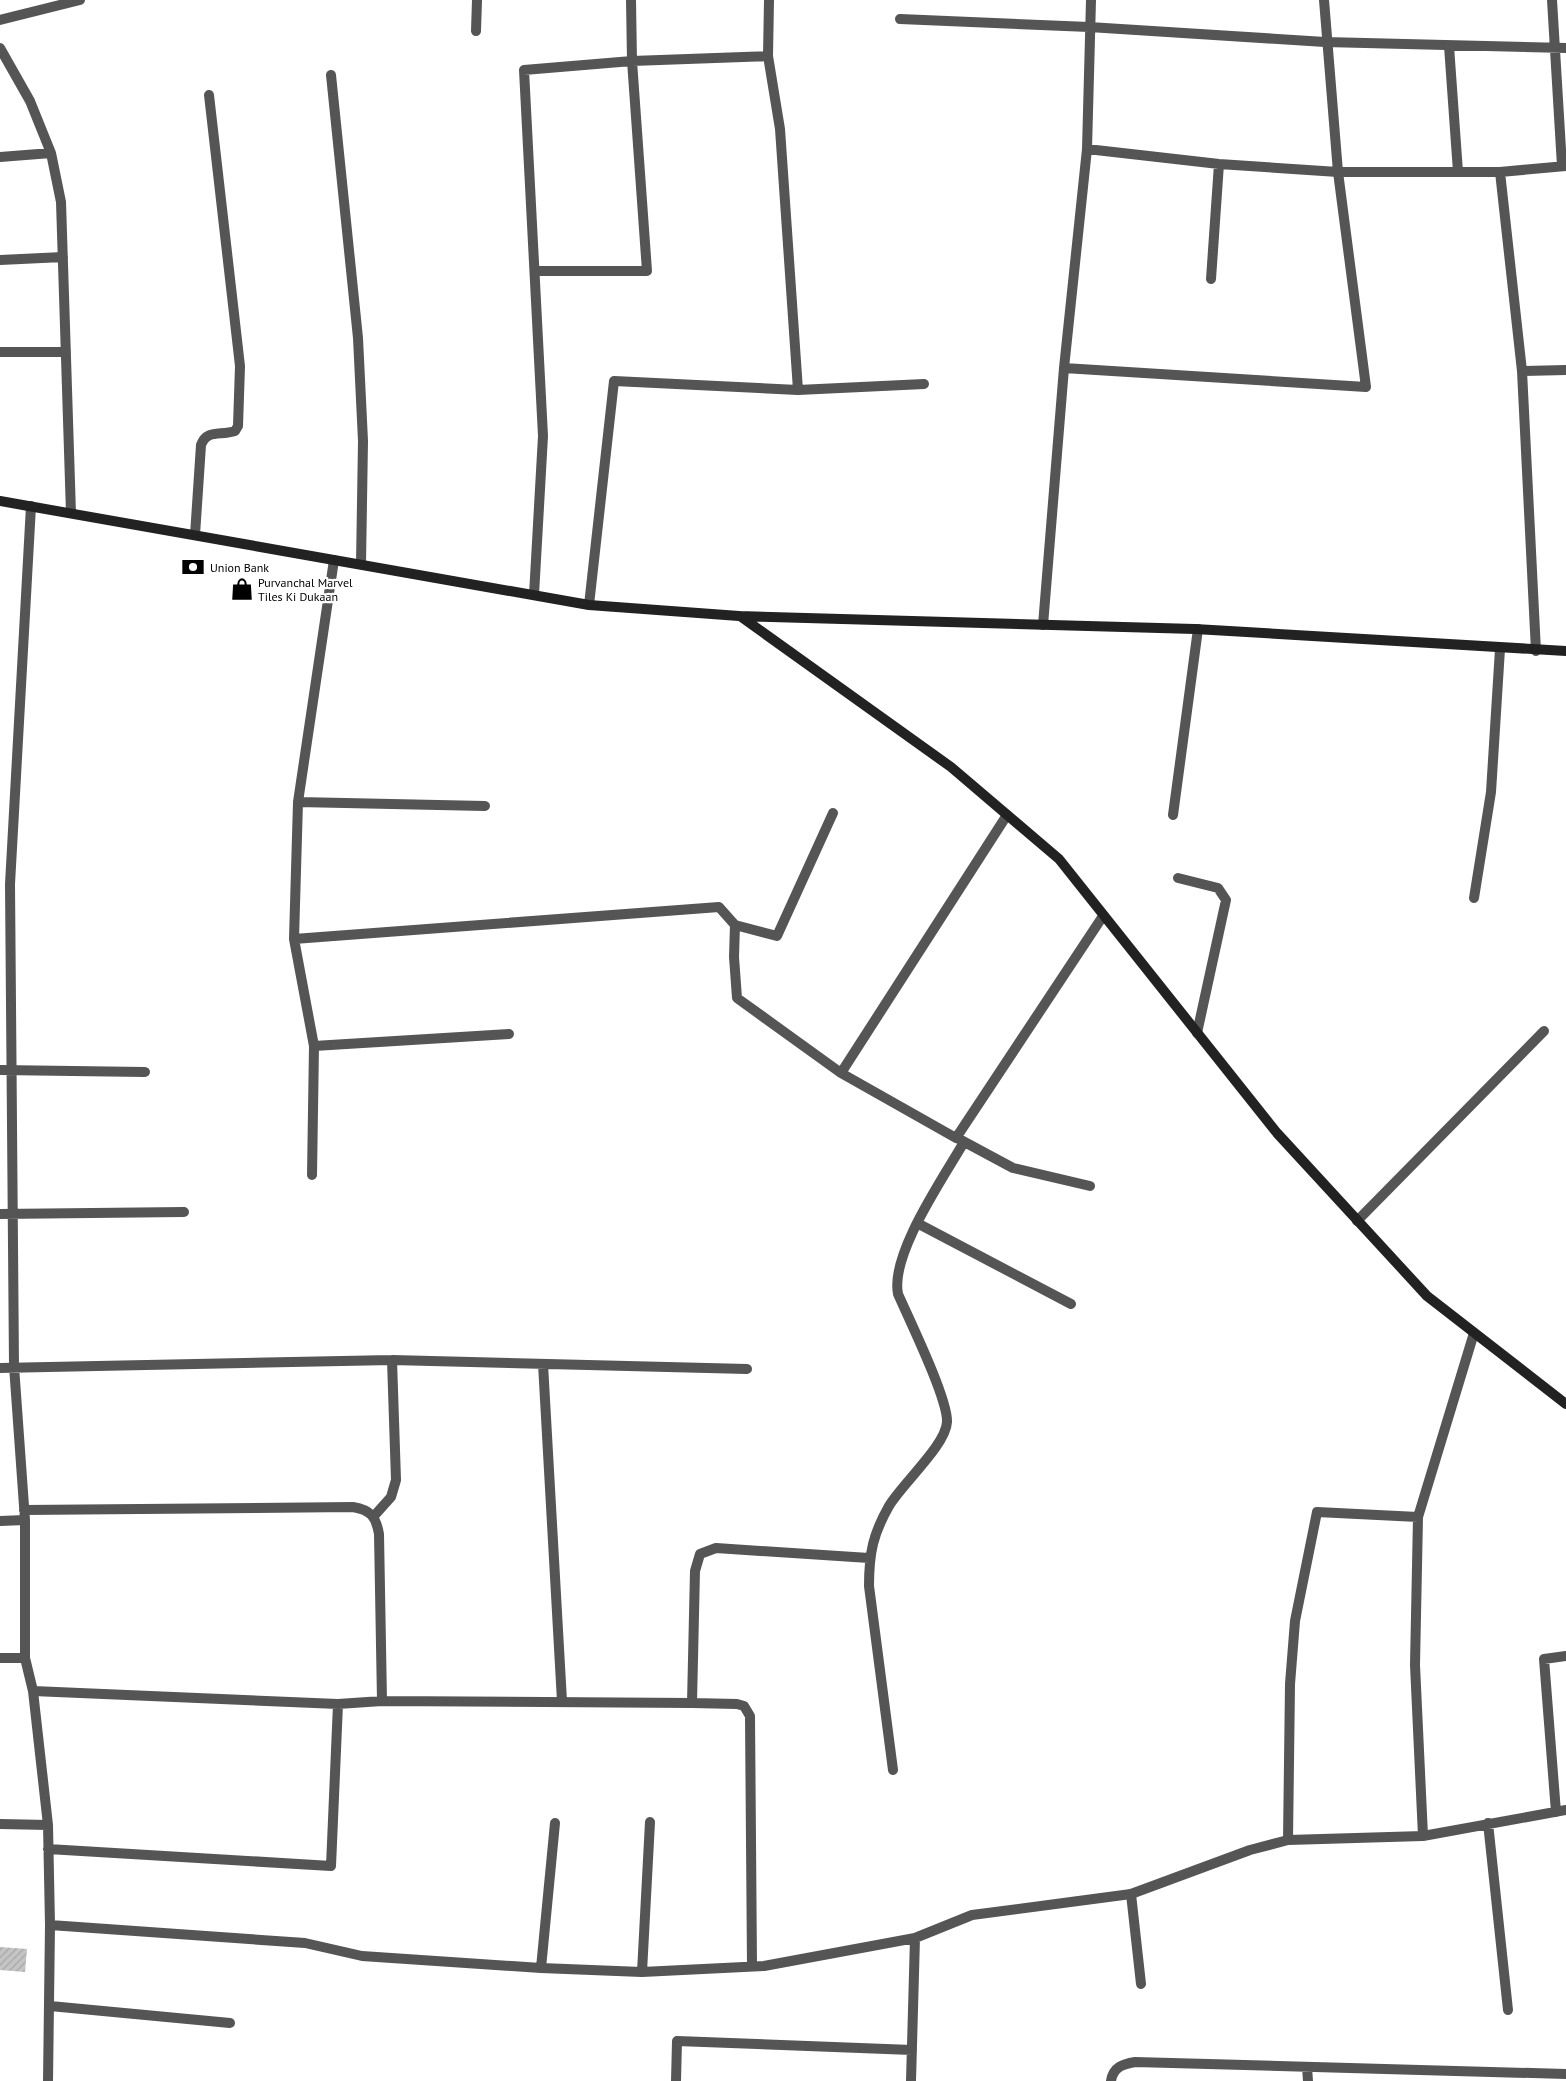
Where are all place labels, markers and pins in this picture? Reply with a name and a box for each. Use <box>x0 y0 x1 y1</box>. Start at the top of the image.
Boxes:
bank icon: Union Bank <box>180 554 206 580</box>
place label: Union Bank <box>210 560 269 575</box>
place label: Purvanchal Marvel Tiles Ki Dukaan <box>258 575 353 604</box>
shop icon: Purvanchal Marvel Tiles Ki Dukaan <box>229 576 255 602</box>

